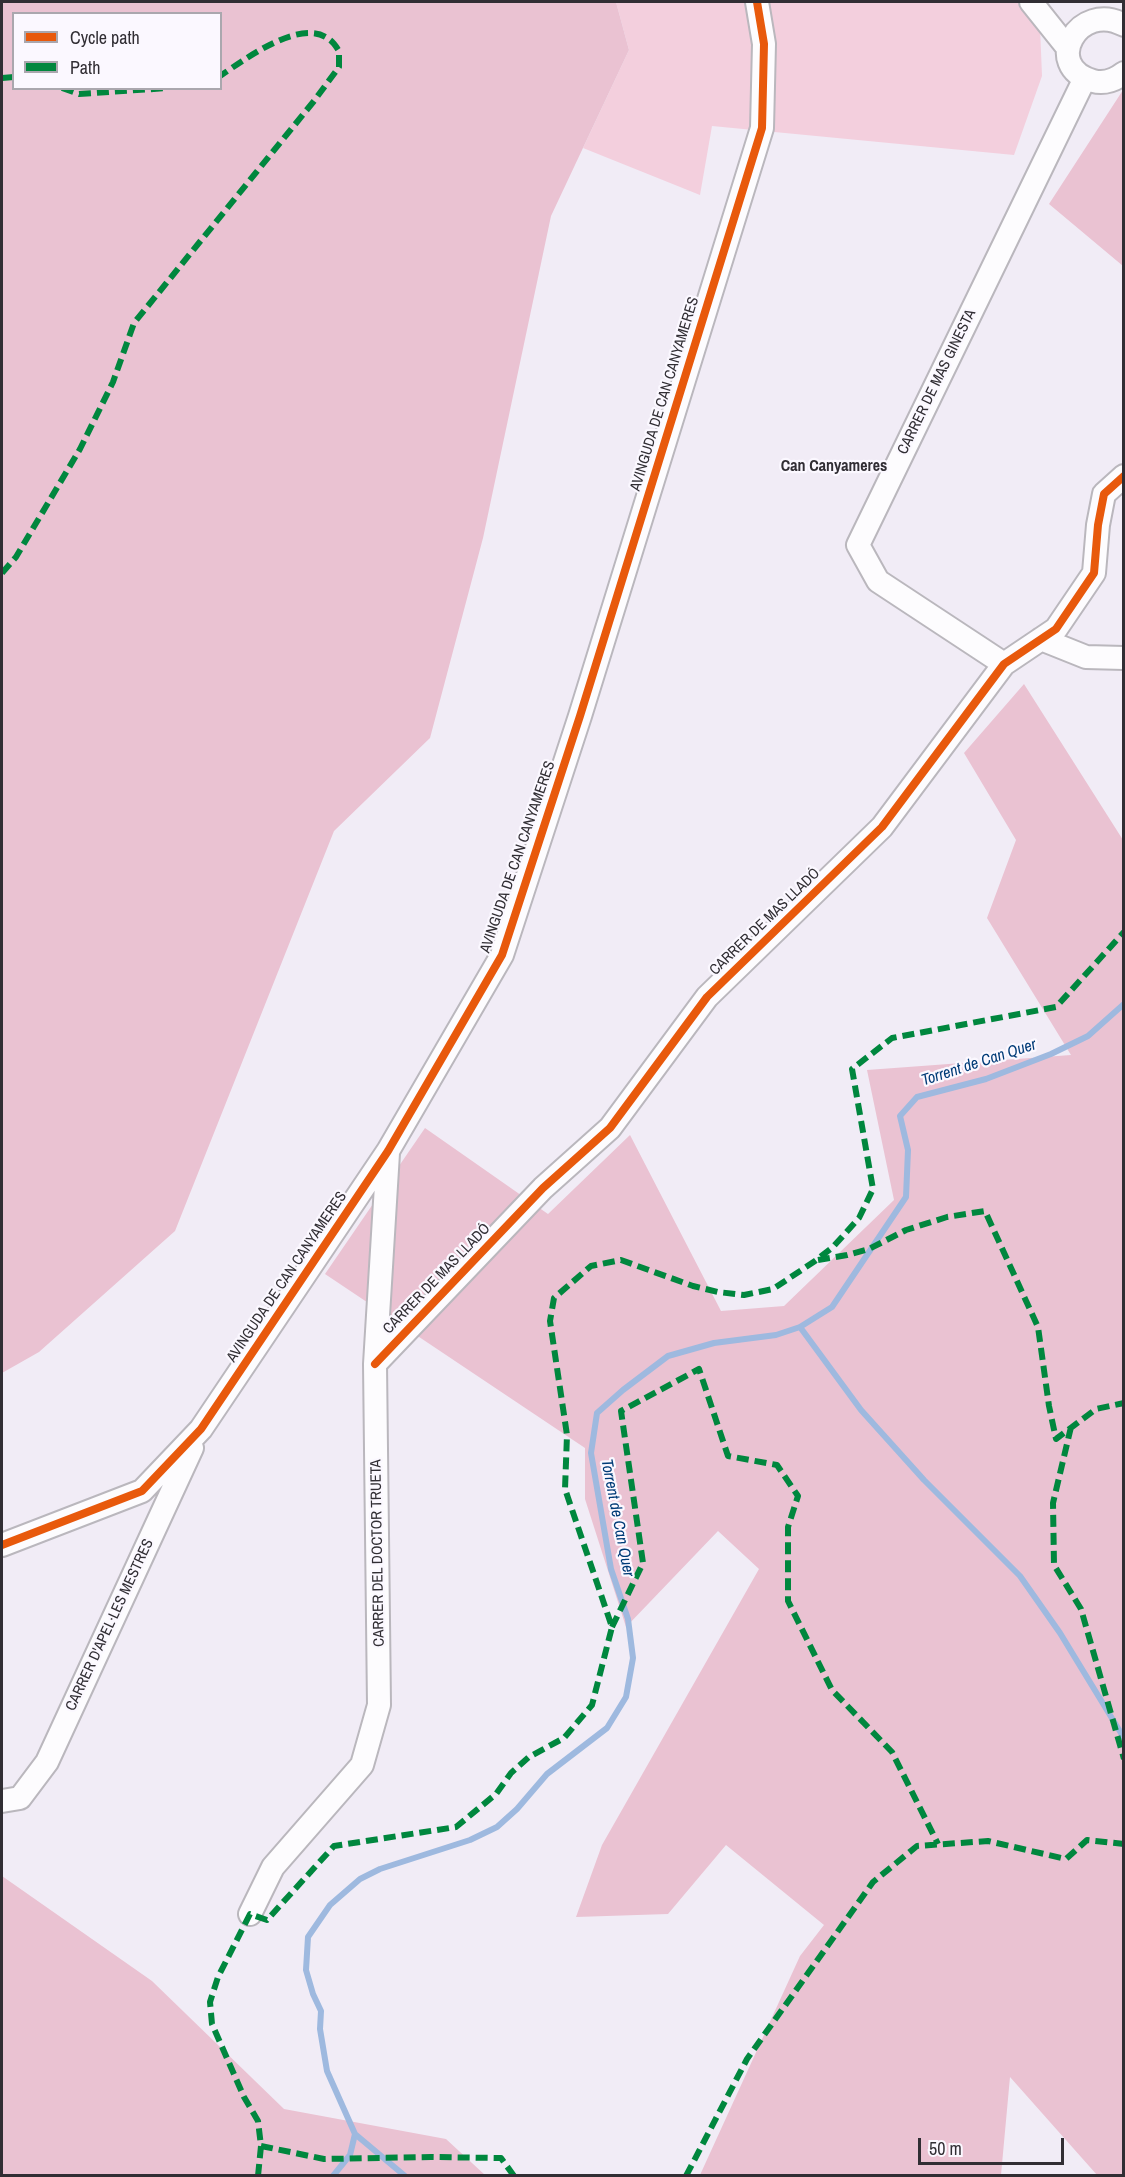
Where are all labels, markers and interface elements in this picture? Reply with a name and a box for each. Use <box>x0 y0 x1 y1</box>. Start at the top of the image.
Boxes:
legend <box>12 12 222 90</box>
text: Cycle path <box>70 25 140 50</box>
text: Path <box>70 55 100 80</box>
street label: AVINGUDA DE CAN CANYAMERES <box>627 295 703 493</box>
street label: CARRER DE MAS GINESTA <box>894 307 980 457</box>
district label: Can Canyameres <box>781 457 887 477</box>
street label: AVINGUDA DE CAN CANYAMERES <box>477 759 559 955</box>
street label: CARRER DE MAS LLADÓ <box>706 865 824 979</box>
water label: Torrent de Can Quer <box>919 1035 1039 1091</box>
street label: AVINGUDA DE CAN CANYAMERES <box>223 1188 351 1366</box>
street label: CARRER DE MAS LLADÓ <box>380 1220 494 1338</box>
water label: Torrent de Can Quer <box>596 1458 638 1578</box>
street label: CARRER DEL DOCTOR TRUETA <box>367 1459 389 1647</box>
street label: CARRER D'APEL·LES MESTRES <box>62 1536 158 1714</box>
scale bar <box>921 2126 1066 2164</box>
text: 50 m <box>929 2136 962 2161</box>

